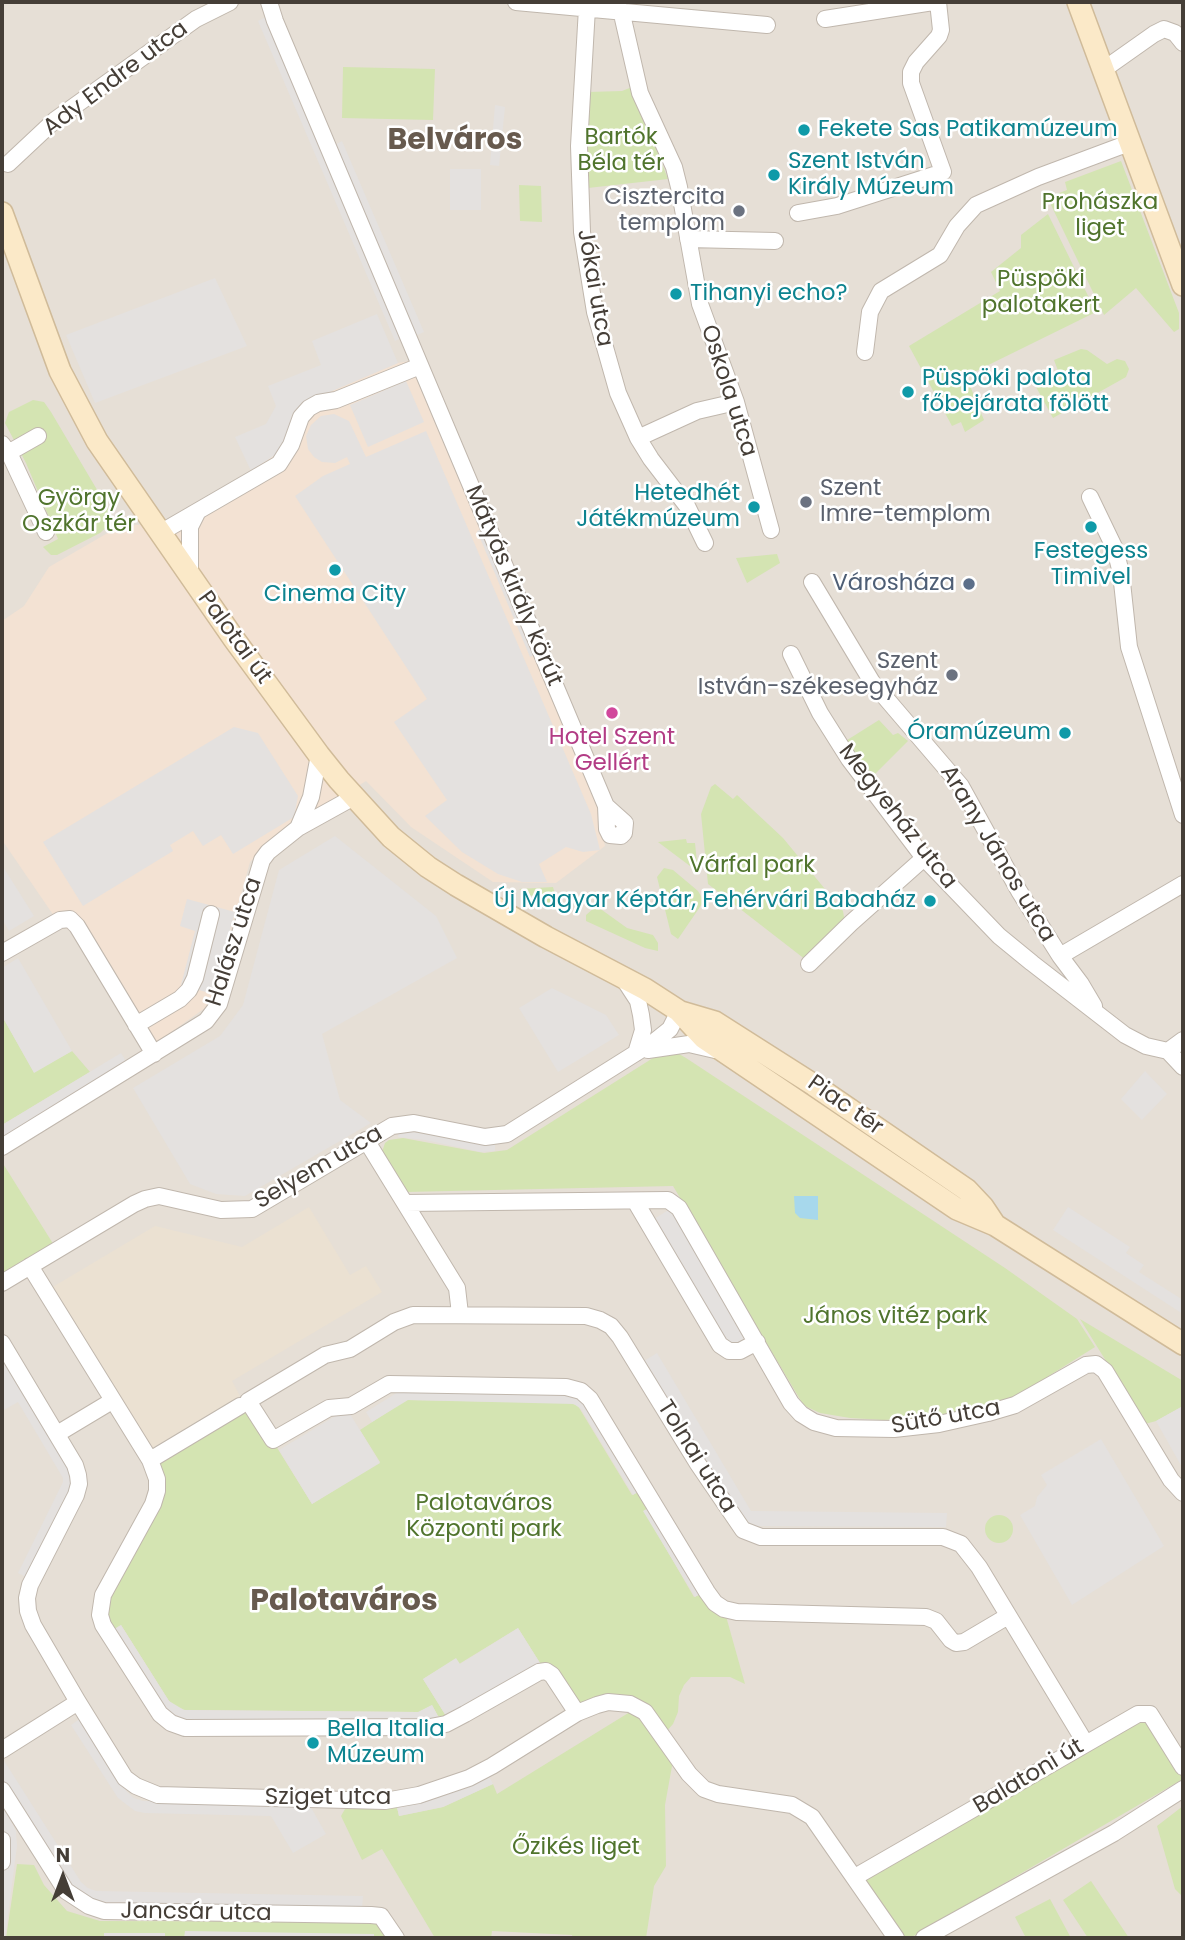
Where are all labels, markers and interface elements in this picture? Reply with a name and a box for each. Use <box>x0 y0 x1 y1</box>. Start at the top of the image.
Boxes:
street label: Ady Endre utca <box>38 16 194 142</box>
place label: Fekete Sas Patikamúzeum <box>818 116 1118 144</box>
marker: Fekete Sas Patikamúzeum <box>796 122 812 138</box>
district label: Belváros <box>388 123 522 159</box>
park label: Bartók Béla tér <box>578 124 664 178</box>
place label: Szent István Király Múzeum <box>788 148 954 202</box>
marker: Szent István Király Múzeum <box>766 167 782 183</box>
place label: Cisztercita templom <box>604 184 725 238</box>
park label: Prohászka liget <box>1042 189 1158 243</box>
marker: Cisztercita templom <box>731 203 747 219</box>
street label: Jókai utca <box>570 227 618 349</box>
park label: Püspöki palotakert <box>982 266 1100 320</box>
place label: Tihanyi echo? <box>690 280 848 308</box>
marker: Tihanyi echo? <box>668 286 684 302</box>
street label: Oskola utca <box>694 322 762 460</box>
place label: Püspöki palota főbejárata fölött <box>922 365 1109 419</box>
marker: Püspöki palota főbejárata fölött <box>900 384 916 400</box>
place label: Szent Imre-templom <box>820 475 991 529</box>
place label: Hetedhét Játékmúzeum <box>576 480 740 534</box>
street label: Mátyás király körút <box>458 482 568 690</box>
park label: György Oszkár tér <box>22 485 136 539</box>
marker: Szent Imre-templom <box>798 494 814 510</box>
marker: Hetedhét Játékmúzeum <box>746 499 762 515</box>
marker: Festegess Timivel <box>1083 519 1099 535</box>
place label: Festegess Timivel <box>1034 538 1148 592</box>
marker: Cinema City <box>327 562 343 578</box>
place label: Városháza <box>832 570 955 598</box>
marker: Városháza <box>961 576 977 592</box>
place label: Cinema City <box>264 581 406 609</box>
street label: Palotai út <box>191 586 277 690</box>
place label: Szent István-székesegyház <box>698 648 938 702</box>
marker: Szent István-székesegyház <box>944 667 960 683</box>
marker: Hotel Szent Gellért <box>604 705 620 721</box>
place label: Óramúzeum <box>907 719 1051 747</box>
place label: Hotel Szent Gellért <box>549 724 675 778</box>
marker: Óramúzeum <box>1057 725 1073 741</box>
street label: Megyeház utca <box>832 739 962 895</box>
street label: Arany János utca <box>933 761 1061 947</box>
park label: Várfal park <box>689 852 815 880</box>
street label: Halász utca <box>201 874 269 1010</box>
place label: Új Magyar Képtár, Fehérvári Babaház <box>494 887 916 915</box>
marker: Új Magyar Képtár, Fehérvári Babaház <box>922 893 938 909</box>
street label: Piac tér <box>802 1070 888 1142</box>
street label: Selyem utca <box>250 1120 388 1216</box>
park label: János vitéz park <box>803 1303 987 1331</box>
street label: Sütő utca <box>889 1395 1003 1441</box>
street label: Tolnai utca <box>651 1396 741 1518</box>
park label: Palotaváros Központi park <box>406 1490 562 1544</box>
district label: Palotaváros <box>250 1584 438 1620</box>
place label: Bella Italia Múzeum <box>327 1716 445 1770</box>
street label: Balatoni út <box>969 1733 1089 1821</box>
marker: Bella Italia Múzeum <box>305 1735 321 1751</box>
street label: Sziget utca <box>265 1784 391 1812</box>
park label: Őzikés liget <box>512 1834 640 1862</box>
north arrow <box>28 1842 98 1912</box>
text: N <box>56 1842 70 1869</box>
street label: Jancsár utca <box>120 1898 272 1928</box>

